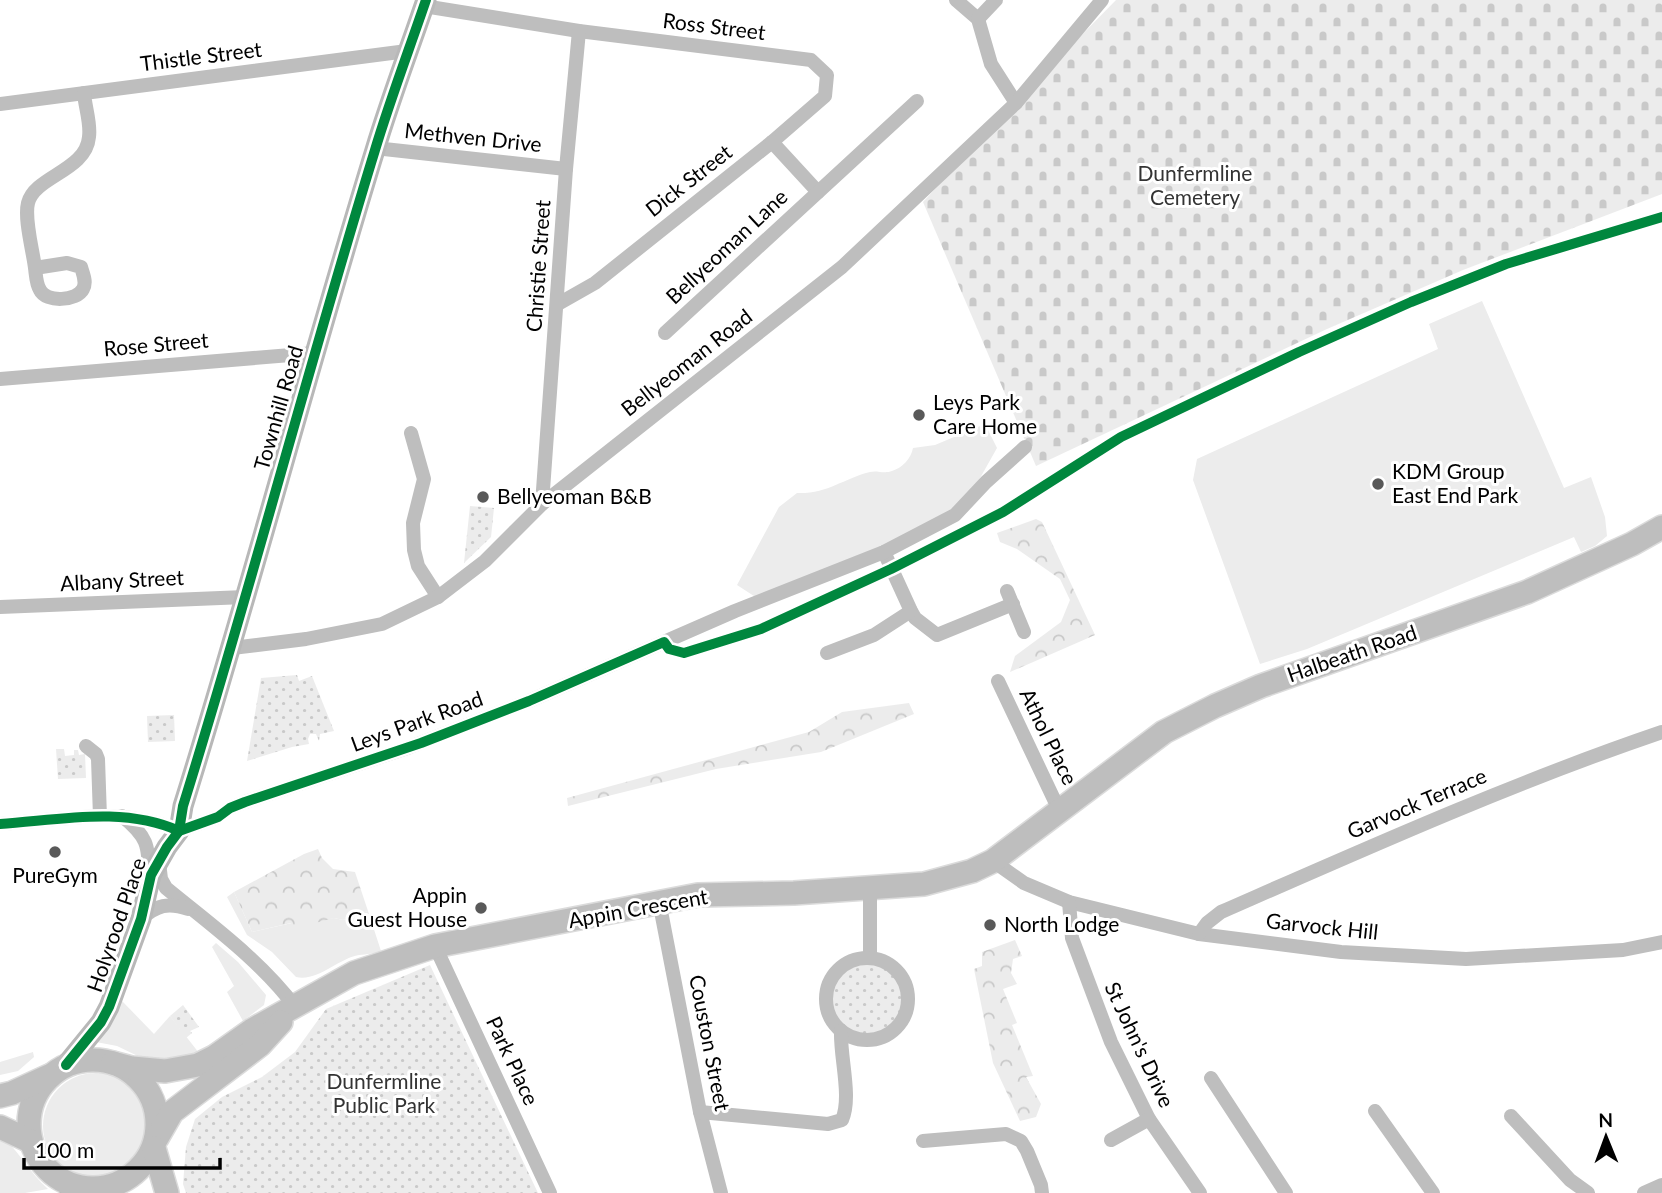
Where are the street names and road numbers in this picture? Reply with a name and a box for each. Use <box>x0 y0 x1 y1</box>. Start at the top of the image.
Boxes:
street label: Ross Street <box>661 7 767 44</box>
street label: Thistle Street <box>139 36 264 75</box>
street label: Methven Drive <box>403 117 543 156</box>
street label: Dick Street <box>640 138 736 221</box>
street label: Bellyeoman Lane <box>660 183 792 309</box>
street label: Christie Street <box>520 199 555 333</box>
street label: Bellyeoman Road <box>616 303 757 421</box>
street label: Rose Street <box>102 326 210 361</box>
street label: Townhill Road <box>248 342 307 473</box>
street label: Albany Street <box>59 564 185 595</box>
street label: Halbeath Road <box>1283 619 1420 686</box>
street label: Athol Place <box>1015 684 1083 789</box>
street label: Leys Park Road <box>347 685 486 756</box>
street label: Garvock Terrace <box>1343 762 1490 843</box>
street label: Holyrood Place <box>81 854 150 995</box>
street label: Appin Crescent <box>566 883 710 932</box>
street label: Garvock Hill <box>1265 907 1380 944</box>
street label: Couston Street <box>685 972 736 1113</box>
street label: St John's Drive <box>1100 978 1180 1111</box>
street label: Park Place <box>482 1012 545 1109</box>

